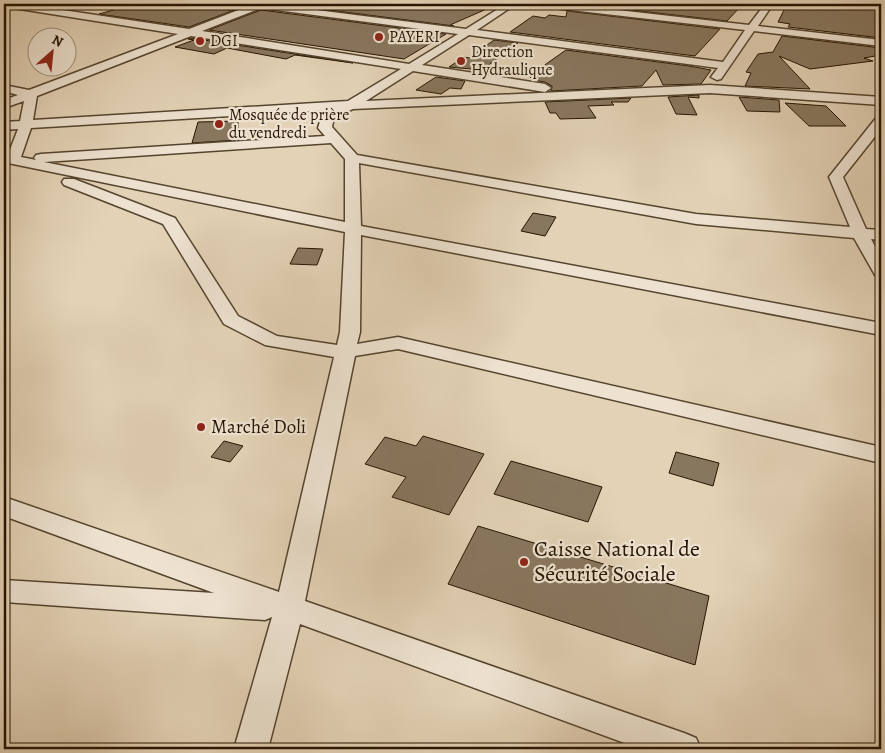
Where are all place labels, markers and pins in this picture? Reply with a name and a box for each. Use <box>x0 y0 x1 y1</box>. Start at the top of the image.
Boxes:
place label: PAYERI <box>389 26 440 48</box>
place label: DGI <box>210 30 238 52</box>
marker: PAYERI <box>373 31 385 43</box>
marker: DGI <box>194 35 206 47</box>
place label: Direction Hydraulique <box>471 41 553 81</box>
marker: Direction Hydraulique <box>455 55 467 67</box>
place label: Mosquée de prière du vendredi <box>229 104 349 144</box>
marker: Mosquée de prière du vendredi <box>213 118 225 130</box>
place label: Marché Doli <box>211 414 306 440</box>
marker: Marché Doli <box>195 421 207 433</box>
place label: Caisse National de Sécurité Sociale <box>534 534 700 589</box>
marker: Caisse National de Sécurité Sociale <box>518 556 530 568</box>

